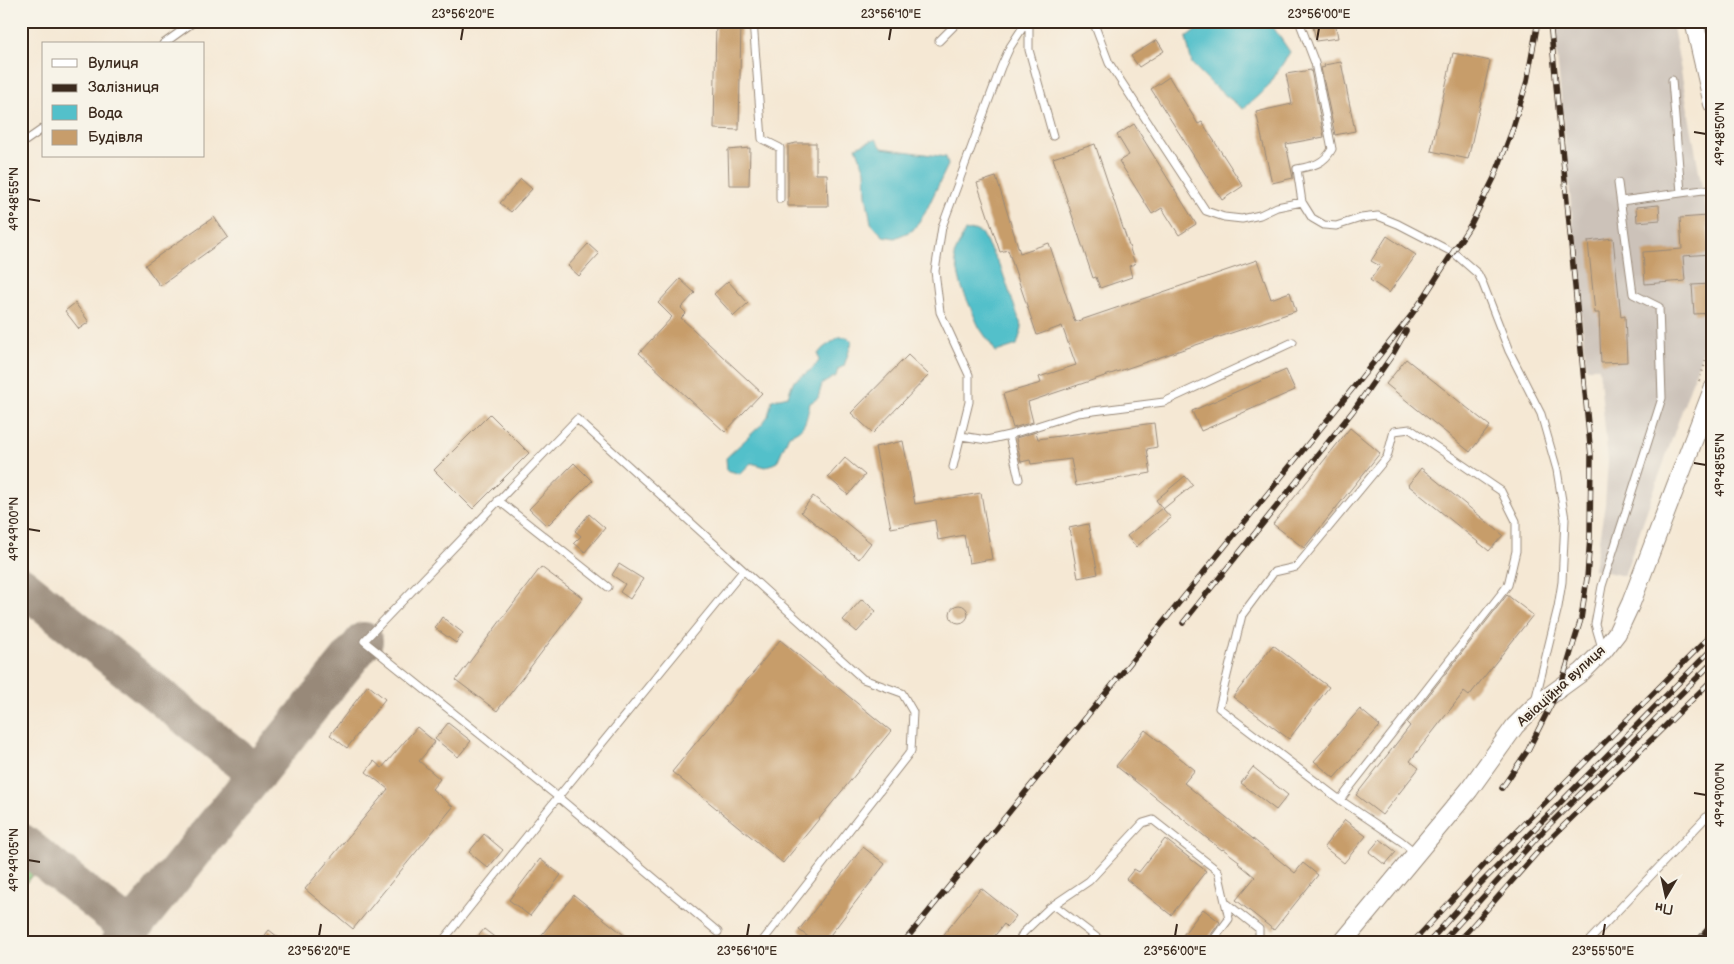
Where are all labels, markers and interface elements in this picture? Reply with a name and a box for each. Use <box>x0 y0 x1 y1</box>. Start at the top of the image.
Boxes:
text: 23°56'20"E <box>432 7 495 22</box>
text: 23°56'10"E <box>861 7 921 22</box>
text: 23°56'00"E <box>1288 7 1351 22</box>
legend <box>42 42 205 158</box>
text: Вулиця <box>88 54 139 73</box>
text: Залізниця <box>88 78 159 97</box>
text: 49°48'50"N <box>1713 102 1728 166</box>
text: Вода <box>88 104 123 123</box>
text: Будівля <box>88 128 143 147</box>
text: 49°48'55"N <box>7 167 22 231</box>
text: 49°48'55"N <box>1713 433 1728 497</box>
text: 49°49'00"N <box>7 497 22 561</box>
street label: Авіаційна вулиця <box>1513 642 1609 731</box>
text: 49°49'00"N <box>1713 763 1728 827</box>
text: 49°49'05"N <box>7 828 22 892</box>
north arrow <box>1642 872 1692 922</box>
text: Пн <box>1653 898 1675 918</box>
text: 23°56'20"E <box>288 944 351 959</box>
text: 23°56'10"E <box>717 944 777 959</box>
text: 23°56'00"E <box>1144 944 1207 959</box>
text: 23°55'50"E <box>1572 944 1634 959</box>

